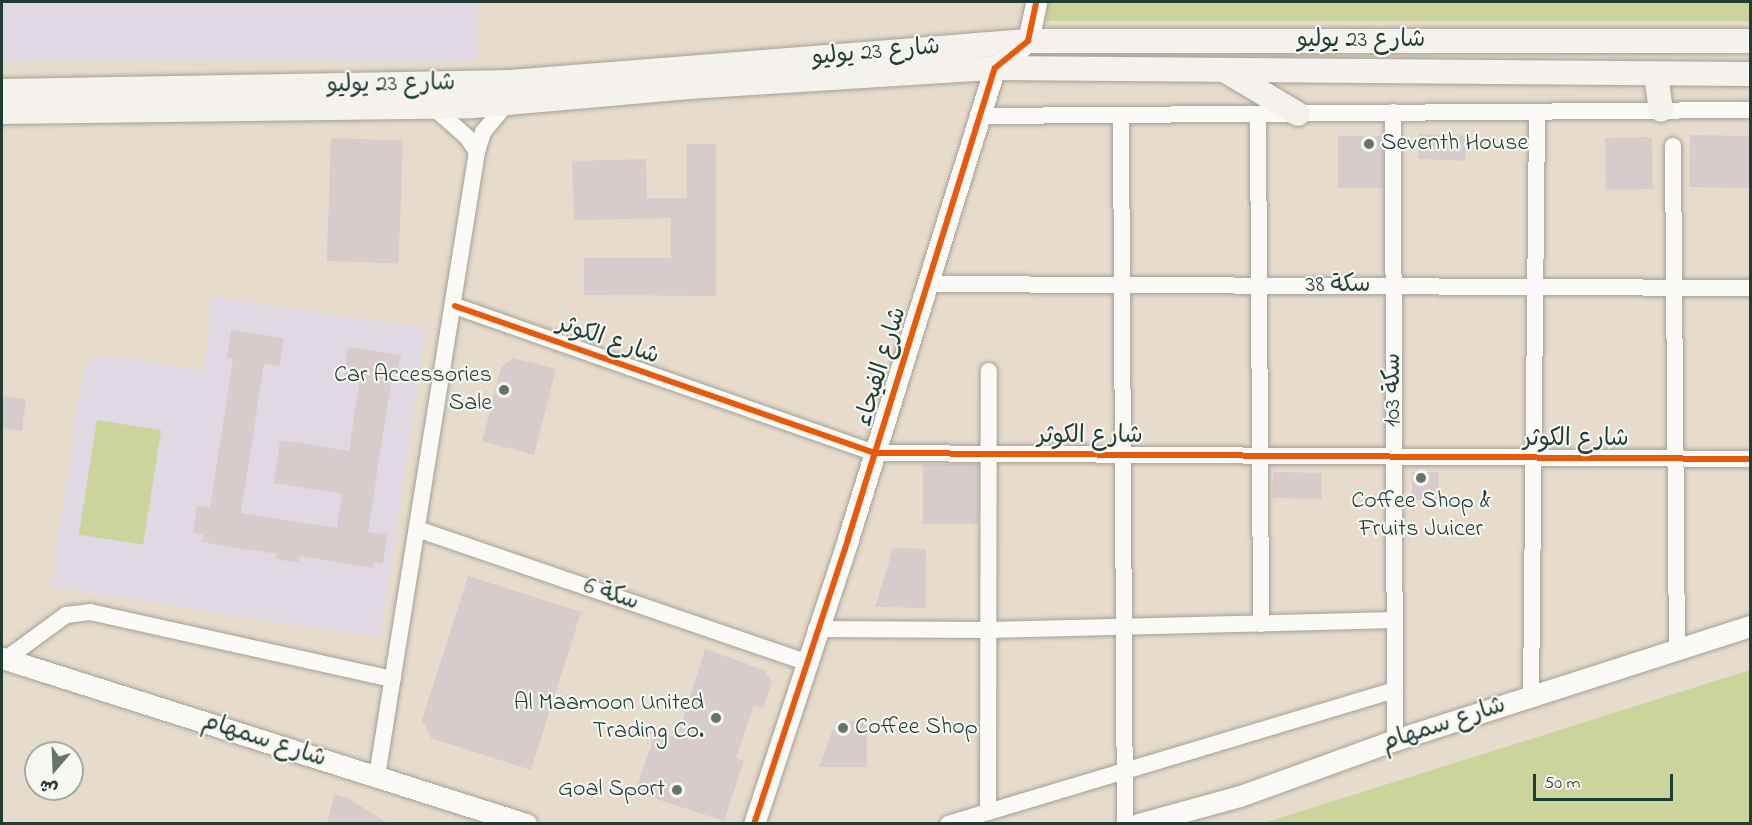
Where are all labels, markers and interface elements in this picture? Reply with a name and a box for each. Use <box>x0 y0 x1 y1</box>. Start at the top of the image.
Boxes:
street label: شارع 23 يوليو <box>1297 27 1425 55</box>
street label: شارع 23 يوليو <box>811 33 941 73</box>
street label: شارع 23 يوليو <box>327 69 455 101</box>
place label: Seventh House <box>1381 130 1528 158</box>
marker: Seventh House <box>1362 137 1376 151</box>
street label: سكة 38 <box>1306 272 1370 300</box>
street label: شارع الفيحاء <box>850 304 914 430</box>
street label: شارع الكوثر <box>553 310 663 372</box>
street label: سكة 103 <box>1380 353 1408 427</box>
place label: Car Accessories Sale <box>334 362 492 418</box>
marker: Car Accessories Sale <box>497 383 511 397</box>
street label: شارع الكوثر <box>1037 423 1143 451</box>
street label: شارع الكوثر <box>1523 426 1629 454</box>
marker: Coffee Shop & Fruits Juicer <box>1414 471 1428 485</box>
place label: Coffee Shop & Fruits Juicer <box>1351 488 1491 544</box>
street label: سكة 6 <box>580 572 642 618</box>
place label: Al Maamoon United Trading Co. <box>514 690 704 746</box>
street label: شارع سمهام <box>1378 691 1510 759</box>
street label: شارع سمهام <box>198 707 330 775</box>
marker: Al Maamoon United Trading Co. <box>709 711 723 725</box>
place label: Coffee Shop <box>855 714 978 742</box>
marker: Coffee Shop <box>836 721 850 735</box>
north arrow <box>24 741 84 801</box>
scale bar <box>1536 762 1676 800</box>
text: 50 m <box>1544 771 1581 797</box>
text: ش <box>37 772 61 800</box>
place label: Goal Sport <box>558 776 665 804</box>
marker: Goal Sport <box>670 783 684 797</box>

